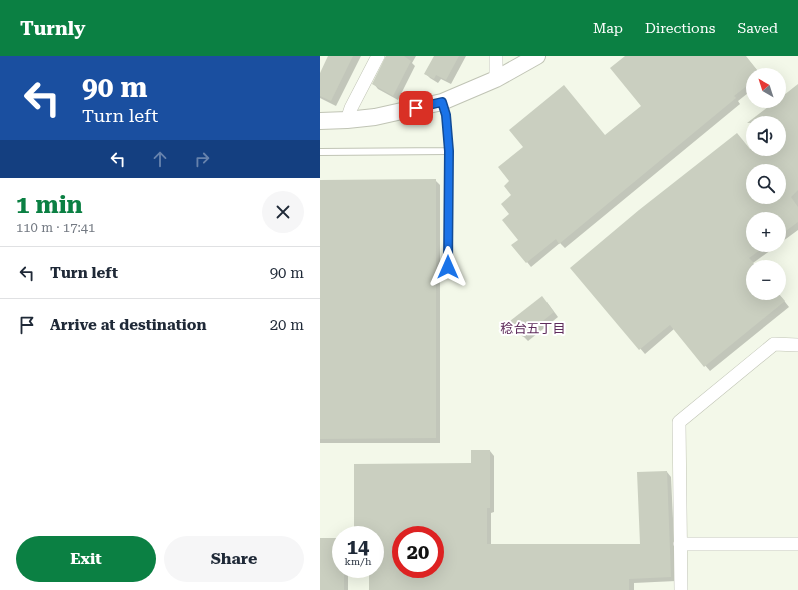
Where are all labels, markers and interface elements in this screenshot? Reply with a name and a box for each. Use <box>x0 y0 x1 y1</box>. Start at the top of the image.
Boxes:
text: Turnly <box>20 17 85 40</box>
text: Map <box>593 20 623 36</box>
text: Directions <box>645 20 715 36</box>
text: Saved <box>737 20 778 36</box>
north arrow <box>746 68 786 108</box>
map controls <box>746 68 786 300</box>
text: 90 m <box>82 71 147 104</box>
icon: left <box>16 72 68 124</box>
pin <box>399 91 433 125</box>
icon: arrive <box>405 97 427 119</box>
text: Turn left <box>82 105 158 126</box>
button: sound <box>746 116 786 156</box>
icon: left <box>107 148 129 170</box>
icon: ahead <box>149 148 171 170</box>
icon: right <box>191 148 213 170</box>
button: search <box>746 164 786 204</box>
text: 1 min <box>16 191 83 219</box>
button: close <box>262 191 304 233</box>
button: + <box>746 212 786 252</box>
text: 110 m · 17:41 <box>16 220 95 235</box>
position arrow <box>427 246 469 288</box>
button: − <box>746 260 786 300</box>
icon: left <box>16 262 38 284</box>
text: Turn left <box>50 264 118 282</box>
text: 90 m <box>270 264 304 282</box>
icon: arrive <box>16 314 38 336</box>
text: Arrive at destination <box>50 316 206 334</box>
text: 20 m <box>270 316 304 334</box>
district label: 稔台五丁目 <box>500 321 566 336</box>
speed limit sign: 20 <box>392 526 444 578</box>
text: 14 <box>347 535 369 559</box>
button: Exit <box>16 536 156 582</box>
button: Share <box>164 536 304 582</box>
text: km/h <box>345 556 371 567</box>

